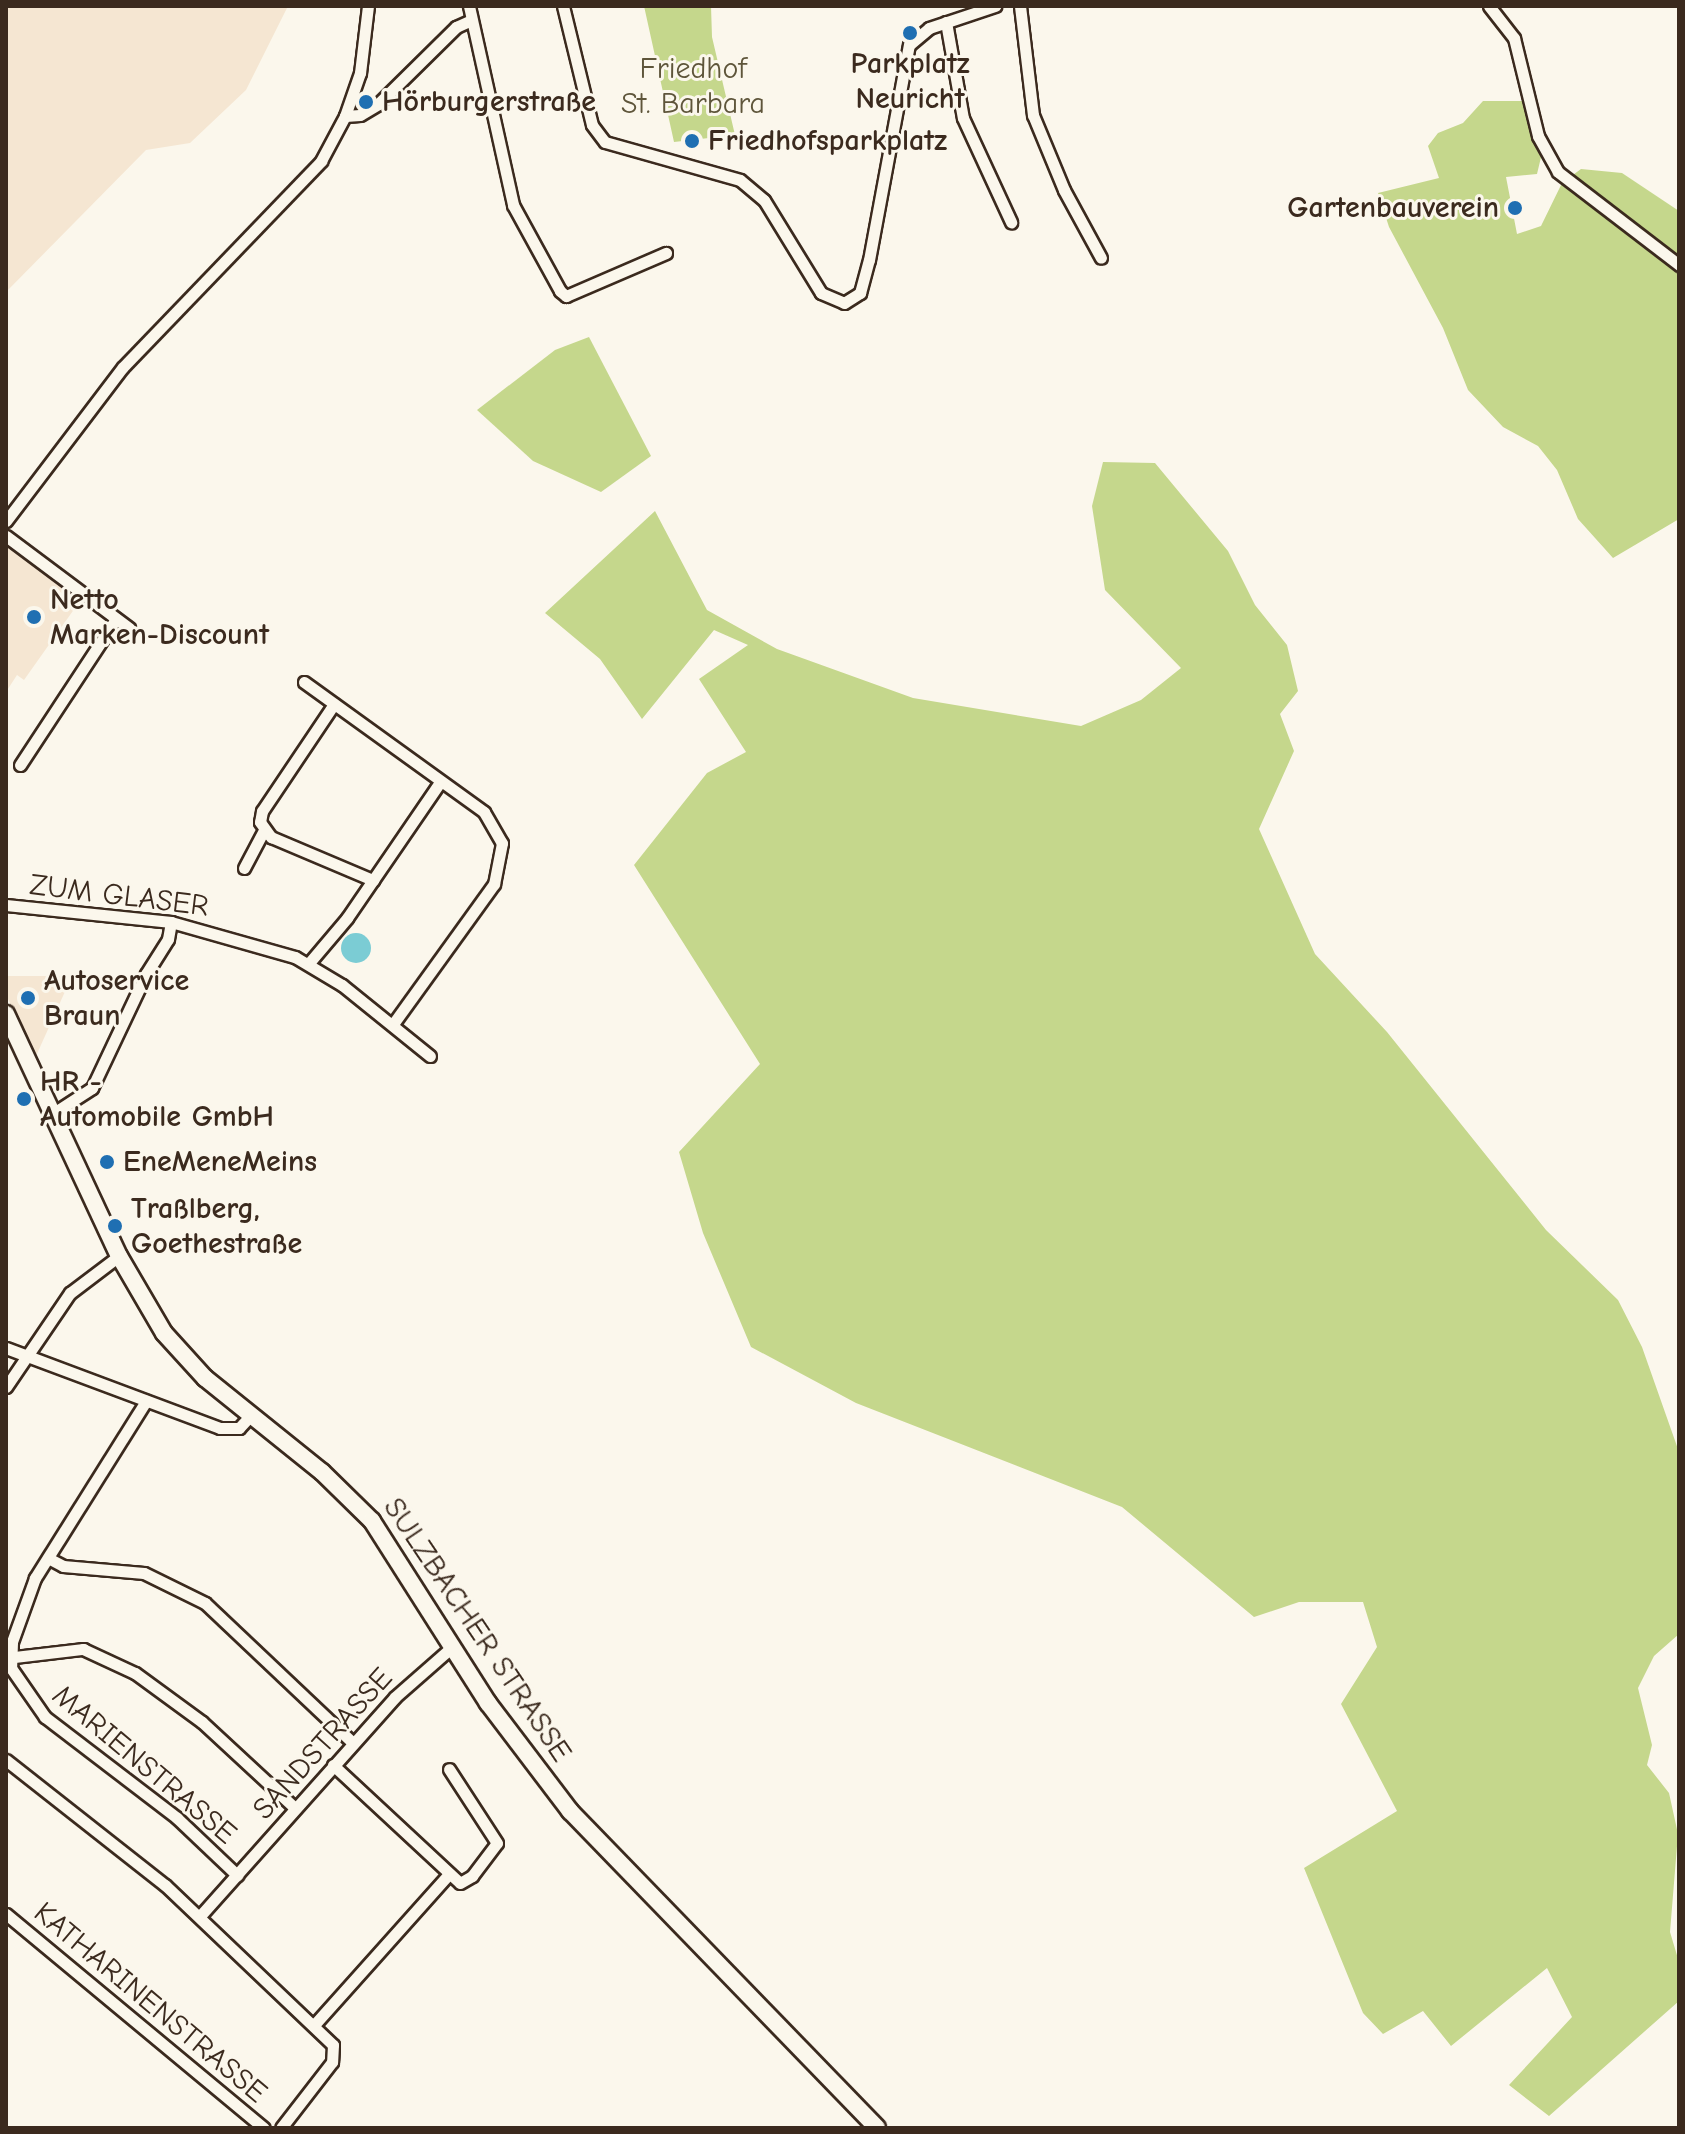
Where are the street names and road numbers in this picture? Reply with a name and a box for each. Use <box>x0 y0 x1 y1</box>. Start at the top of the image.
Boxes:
street label: ZUM GLASER <box>28 867 210 925</box>
street label: SULZBACHER STRASSE <box>375 1491 579 1769</box>
street label: SANDSTRASSE <box>246 1661 400 1827</box>
street label: MARIENSTRASSE <box>45 1678 243 1852</box>
street label: KATHARINENSTRASSE <box>26 1895 274 2111</box>

